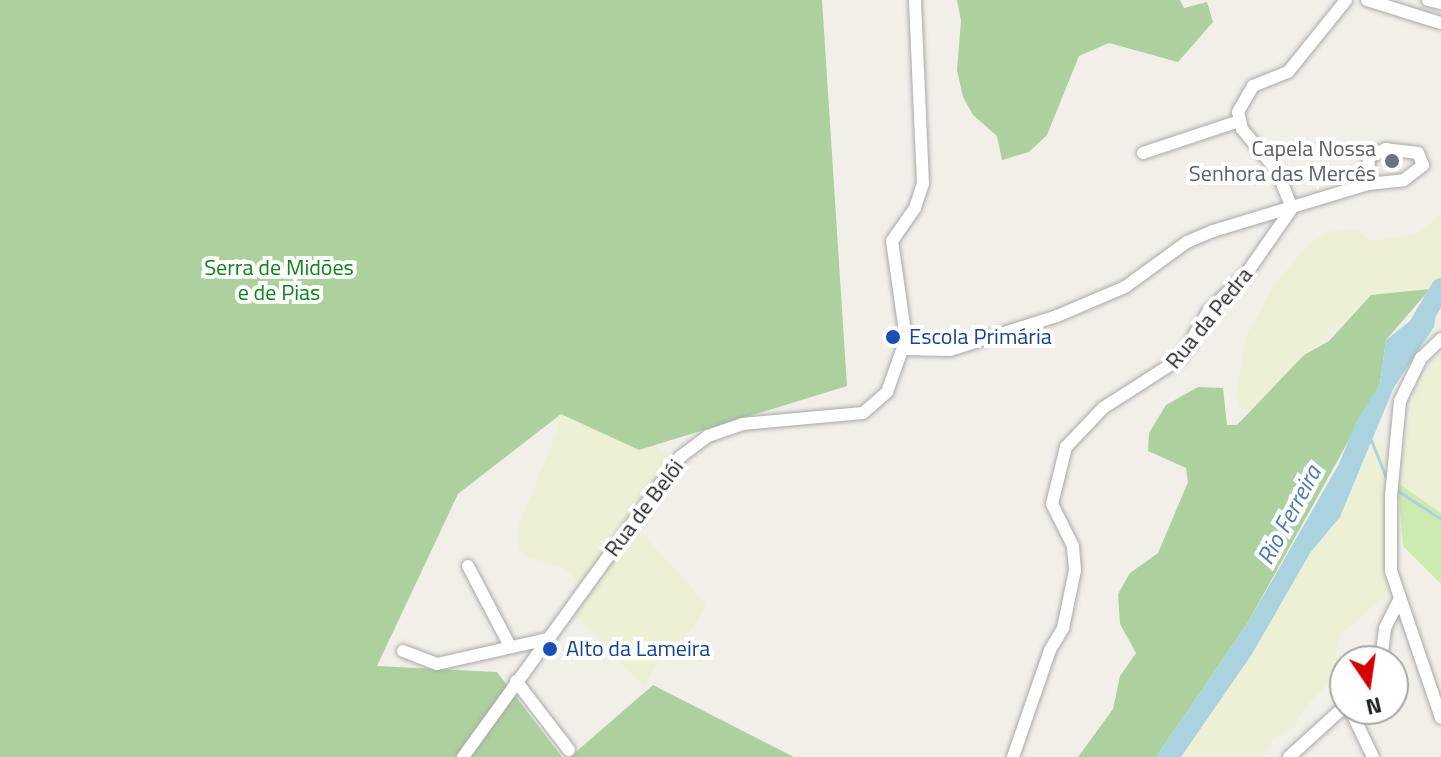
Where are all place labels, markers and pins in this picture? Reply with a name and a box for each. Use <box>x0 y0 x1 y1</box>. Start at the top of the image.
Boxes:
place label: Capela Nossa Senhora das Mercês <box>1189 135 1376 186</box>
marker: Capela Nossa Senhora das Mercês <box>1383 152 1401 170</box>
place label: Escola Primária <box>909 324 1052 350</box>
marker: Escola Primária <box>884 328 902 346</box>
place label: Alto da Lameira <box>566 636 710 662</box>
marker: Alto da Lameira <box>541 640 559 658</box>

